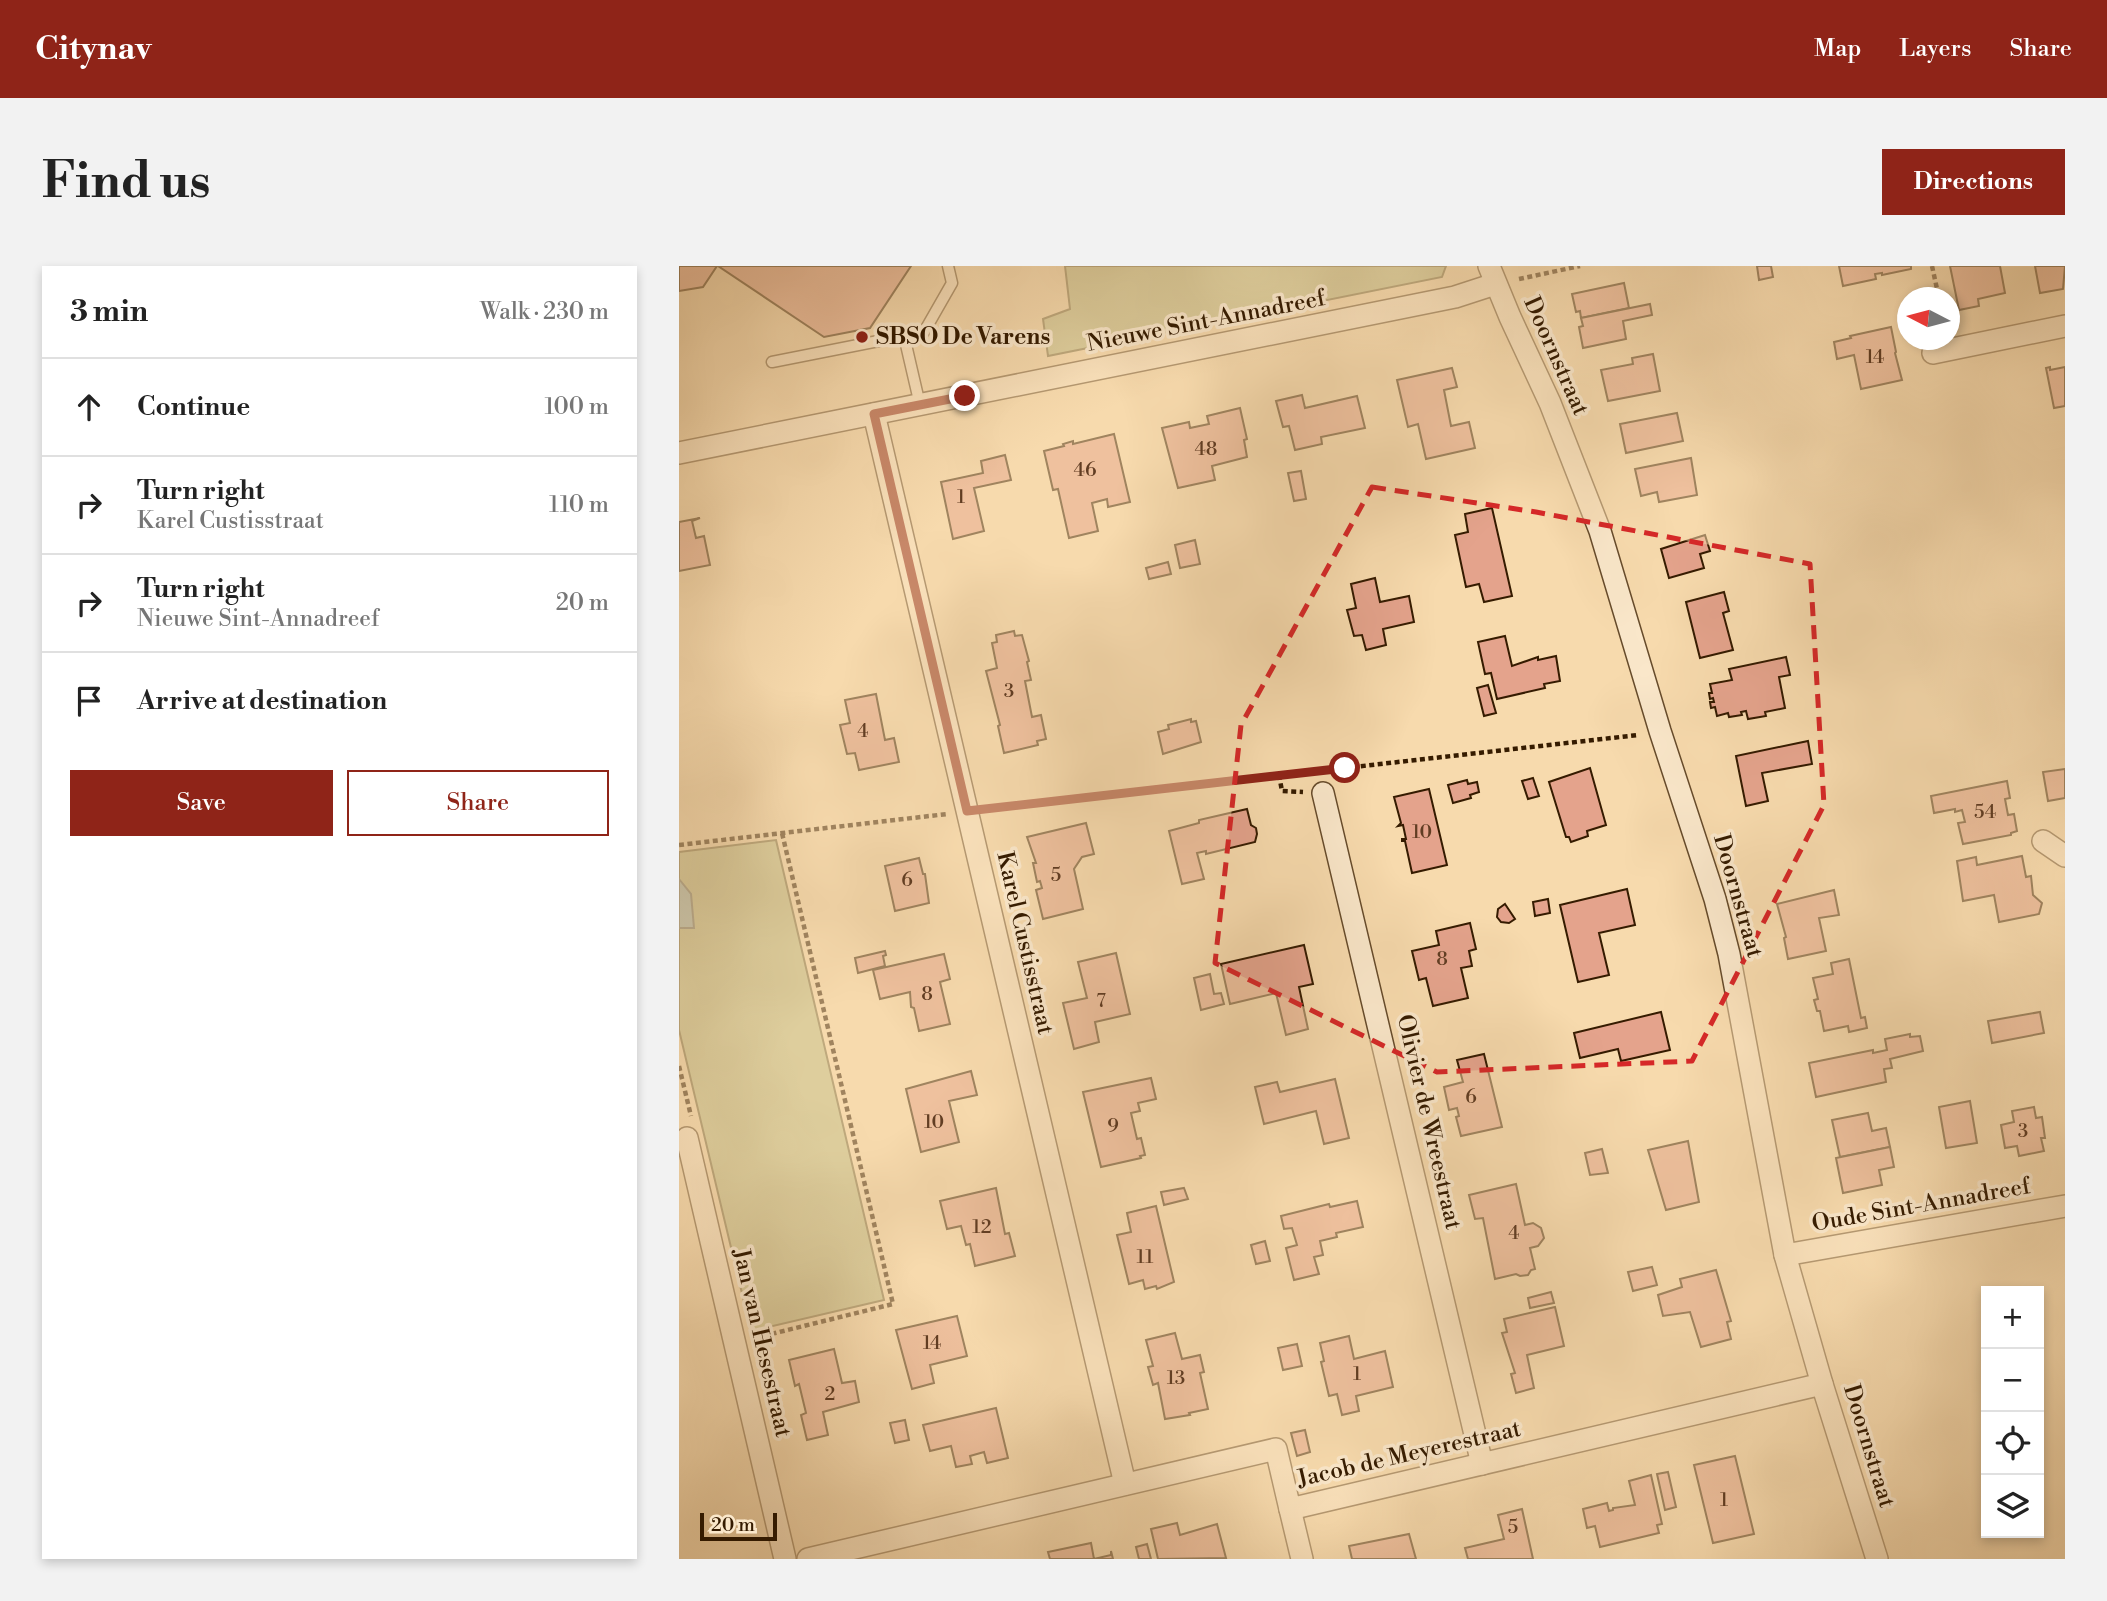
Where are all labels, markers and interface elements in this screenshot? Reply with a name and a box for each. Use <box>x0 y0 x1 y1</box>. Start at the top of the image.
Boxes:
text: Citynav <box>35 29 152 70</box>
text: Map <box>1814 34 1861 64</box>
text: Layers <box>1899 34 1971 64</box>
text: Share <box>2009 34 2072 64</box>
button: Directions <box>1882 149 2065 215</box>
text: Find us <box>42 152 211 213</box>
street label: Nieuwe Sint-Annadreef <box>1084 284 1329 358</box>
north arrow <box>1897 287 1960 350</box>
street label: Doornstraat <box>1517 292 1595 420</box>
text: 3 min <box>70 293 148 331</box>
text: Walk · 230 m <box>480 298 609 326</box>
place label: SBSO De Varens <box>876 323 1050 351</box>
marker: SBSO De Varens <box>854 329 870 345</box>
house number: 14 <box>1866 345 1884 369</box>
route end <box>949 380 980 411</box>
icon: ahead <box>70 388 108 426</box>
text: Continue <box>137 391 250 423</box>
text: 100 m <box>544 393 609 421</box>
house number: 48 <box>1195 437 1217 461</box>
house number: 46 <box>1074 458 1096 482</box>
text: Turn right <box>137 475 265 507</box>
house number: 1 <box>957 485 965 509</box>
icon: right <box>70 486 108 524</box>
text: 110 m <box>549 491 609 519</box>
text: Karel Custisstraat <box>137 507 324 535</box>
text: Turn right <box>137 573 265 605</box>
icon: right <box>70 584 108 622</box>
text: 20 m <box>556 589 609 617</box>
text: Nieuwe Sint-Annadreef <box>137 605 379 633</box>
house number: 3 <box>1004 679 1014 703</box>
icon: arrive <box>70 682 108 720</box>
text: Arrive at destination <box>137 685 387 717</box>
house number: 4 <box>857 719 869 743</box>
route start <box>1329 752 1360 783</box>
button: Save <box>70 770 333 836</box>
button: Share <box>347 770 609 836</box>
house number: 54 <box>1974 800 1996 824</box>
house number: 10 <box>1412 820 1432 844</box>
street label: Doornstraat <box>1707 831 1769 961</box>
street label: Karel Custisstraat <box>990 849 1060 1037</box>
house number: 5 <box>1051 863 1061 887</box>
house number: 6 <box>901 868 913 892</box>
house number: 8 <box>1436 947 1448 971</box>
house number: 8 <box>921 982 933 1006</box>
house number: 7 <box>1096 989 1106 1013</box>
street label: Olivier de Wreestraat <box>1391 1012 1467 1232</box>
house number: 6 <box>1465 1085 1477 1109</box>
house number: 10 <box>924 1110 944 1134</box>
house number: 9 <box>1107 1114 1119 1138</box>
house number: 3 <box>2018 1119 2028 1143</box>
street label: Oude Sint-Annadreef <box>1810 1172 2034 1238</box>
house number: 12 <box>972 1215 992 1239</box>
house number: 4 <box>1508 1221 1520 1245</box>
street label: Jan van Hesestraat <box>726 1245 797 1440</box>
house number: 11 <box>1137 1245 1154 1269</box>
map controls <box>1981 1286 2044 1538</box>
button: + <box>1981 1286 2044 1349</box>
house number: 14 <box>923 1331 941 1355</box>
button: − <box>1981 1349 2044 1412</box>
house number: 1 <box>1353 1362 1361 1386</box>
house number: 13 <box>1167 1366 1185 1390</box>
street label: Doornstraat <box>1837 1381 1901 1511</box>
house number: 2 <box>825 1382 835 1406</box>
button: locate <box>1981 1412 2044 1475</box>
street label: Jacob de Meyerestraat <box>1294 1415 1523 1494</box>
button: layers <box>1981 1475 2044 1538</box>
house number: 1 <box>1720 1488 1728 1512</box>
scale bar <box>700 1510 777 1542</box>
text: 20 m <box>711 1513 755 1537</box>
house number: 5 <box>1508 1515 1518 1539</box>

